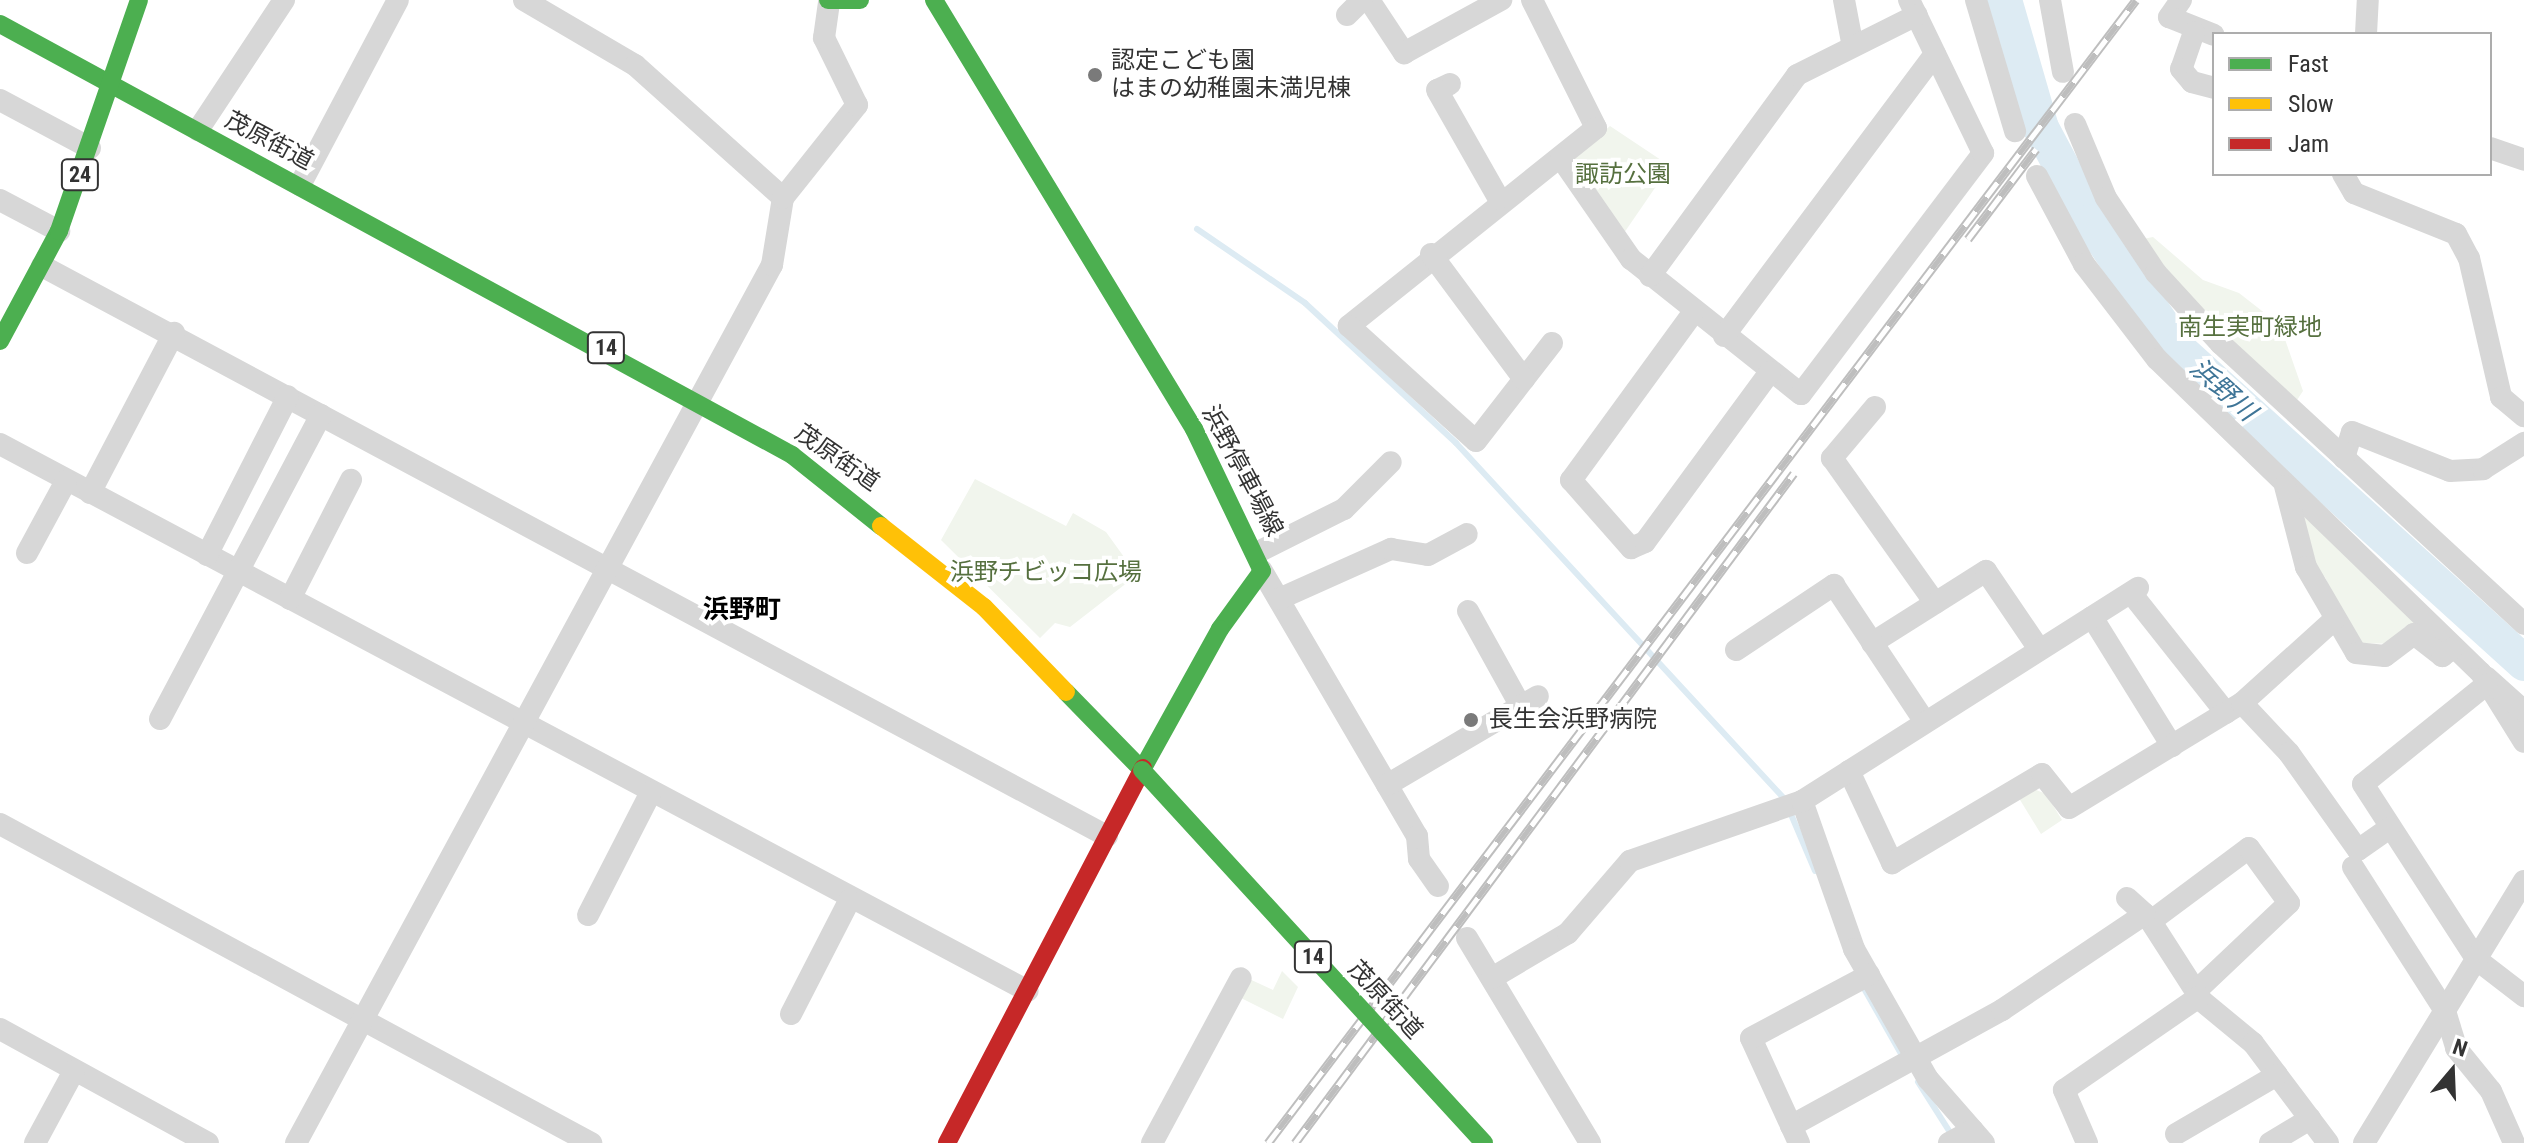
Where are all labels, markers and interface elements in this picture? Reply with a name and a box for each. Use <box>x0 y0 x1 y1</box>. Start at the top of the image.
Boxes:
legend <box>2212 32 2492 176</box>
place label: 認定こども園 はまの幼稚園未満児棟 <box>1111 47 1351 103</box>
text: Fast <box>2288 50 2329 78</box>
marker: 認定こども園 はまの幼稚園未満児棟 <box>1086 66 1104 84</box>
text: Slow <box>2288 90 2334 118</box>
street label: 茂原街道 <box>220 106 318 176</box>
text: Jam <box>2288 130 2329 158</box>
road number: 24 <box>60 157 100 193</box>
park label: 諏訪公園 <box>1575 161 1671 189</box>
park label: 南生実町緑地 <box>2178 314 2322 342</box>
road number: 14 <box>586 330 626 366</box>
water label: 浜野川 <box>2184 352 2262 428</box>
street label: 浜野停車場線 <box>1195 401 1289 541</box>
street label: 茂原街道 <box>789 419 885 497</box>
park label: 浜野チビッコ広場 <box>950 559 1142 587</box>
district label: 浜野町 <box>703 594 781 626</box>
place label: 長生会浜野病院 <box>1489 706 1657 734</box>
marker: 長生会浜野病院 <box>1460 709 1482 731</box>
road number: 14 <box>1293 939 1333 975</box>
street label: 茂原街道 <box>1342 955 1428 1045</box>
north arrow <box>2412 1031 2492 1111</box>
text: N <box>2450 1034 2470 1062</box>

